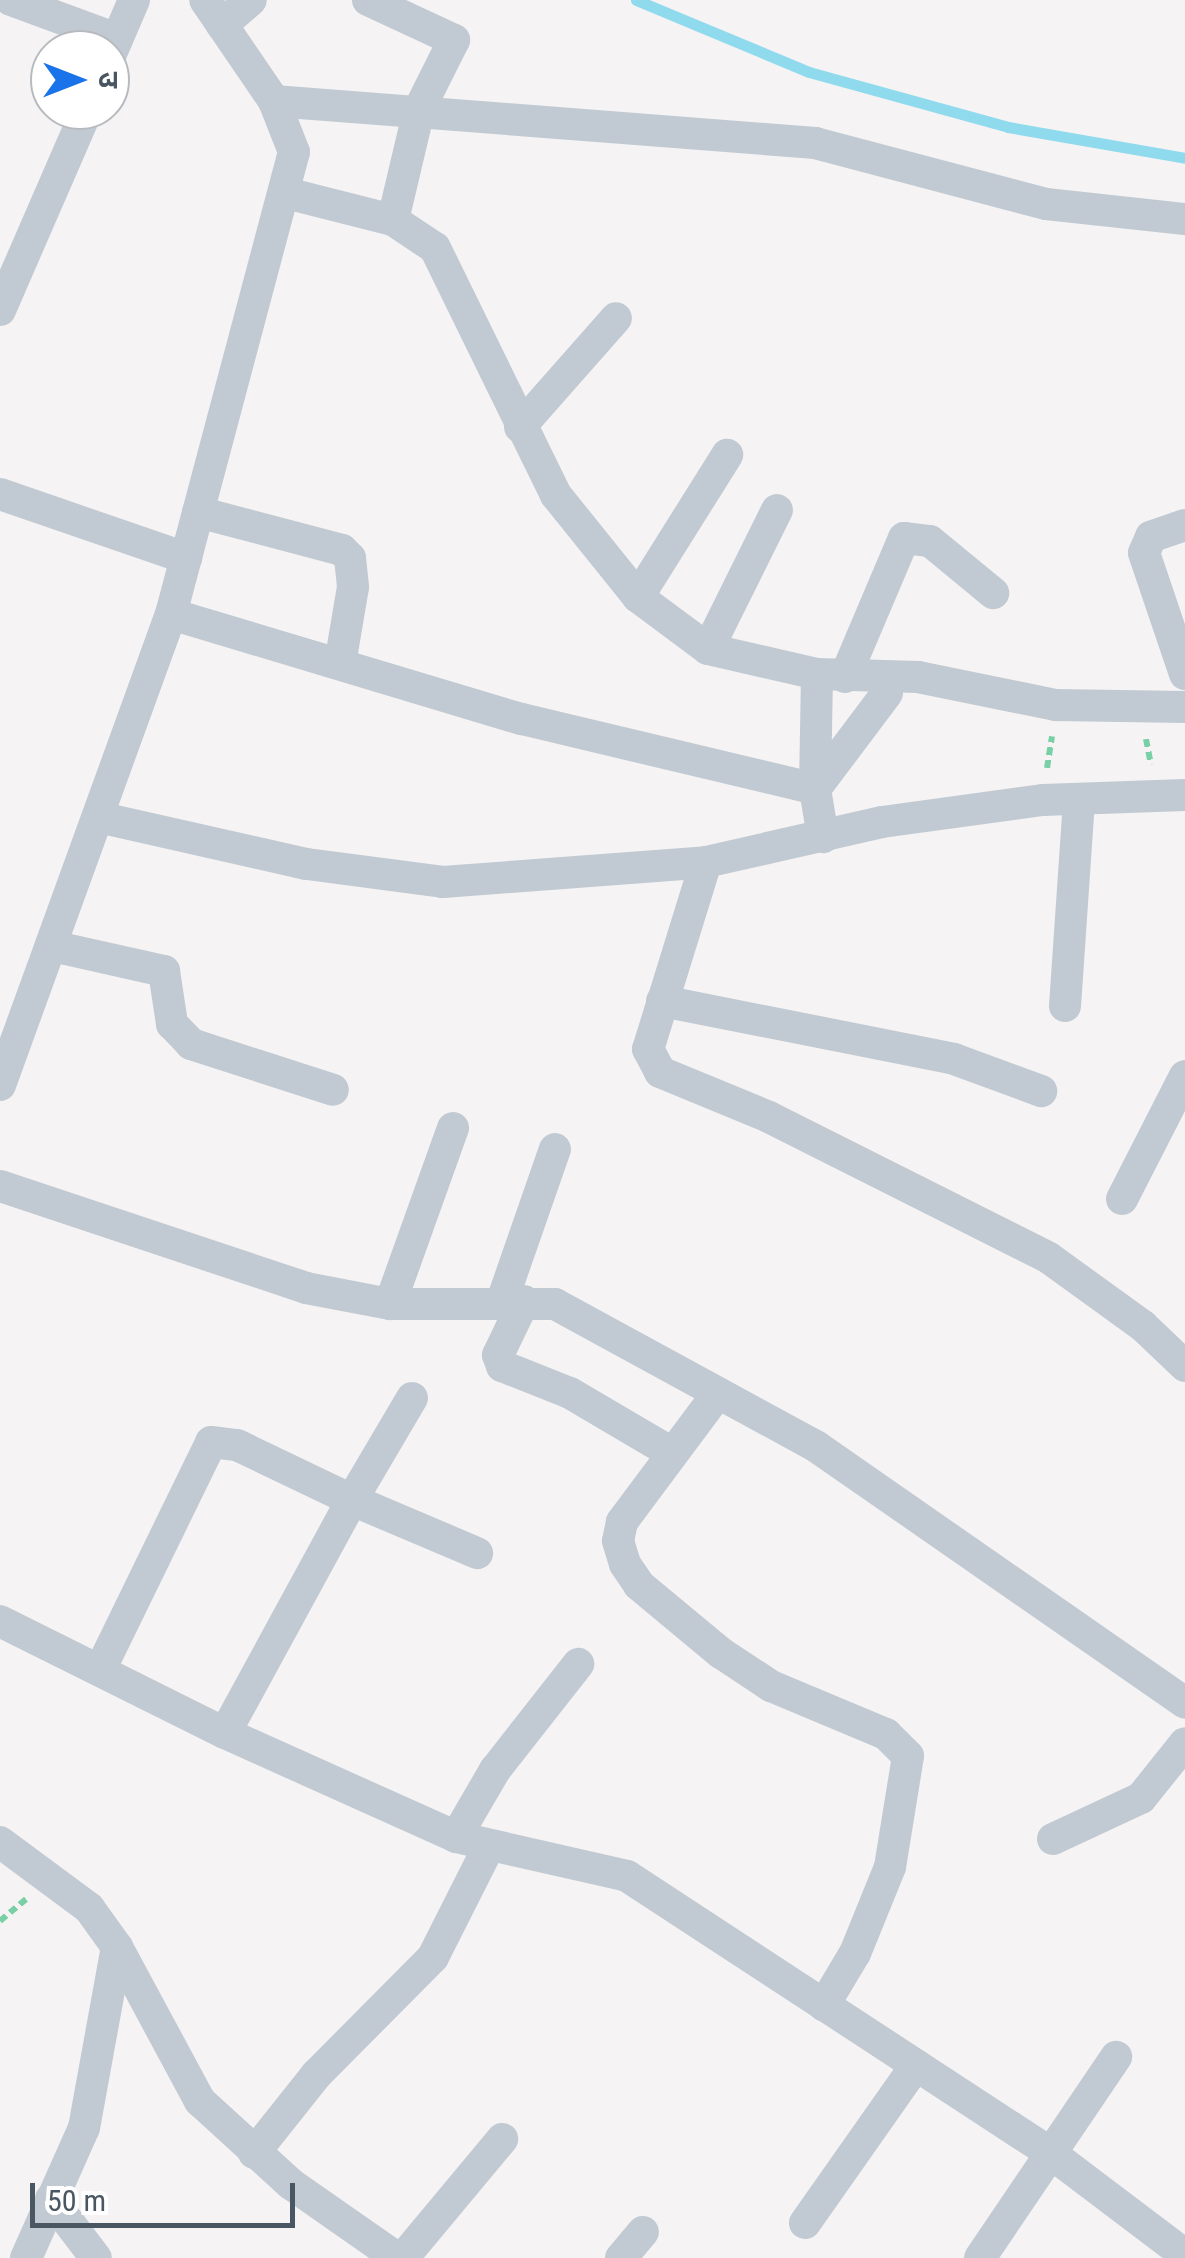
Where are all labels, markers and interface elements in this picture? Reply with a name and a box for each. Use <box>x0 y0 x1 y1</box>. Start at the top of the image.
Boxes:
north arrow <box>30 30 130 130</box>
text: उ <box>92 72 125 88</box>
scale bar <box>35 2163 300 2225</box>
text: 50 m <box>47 2183 106 2218</box>

